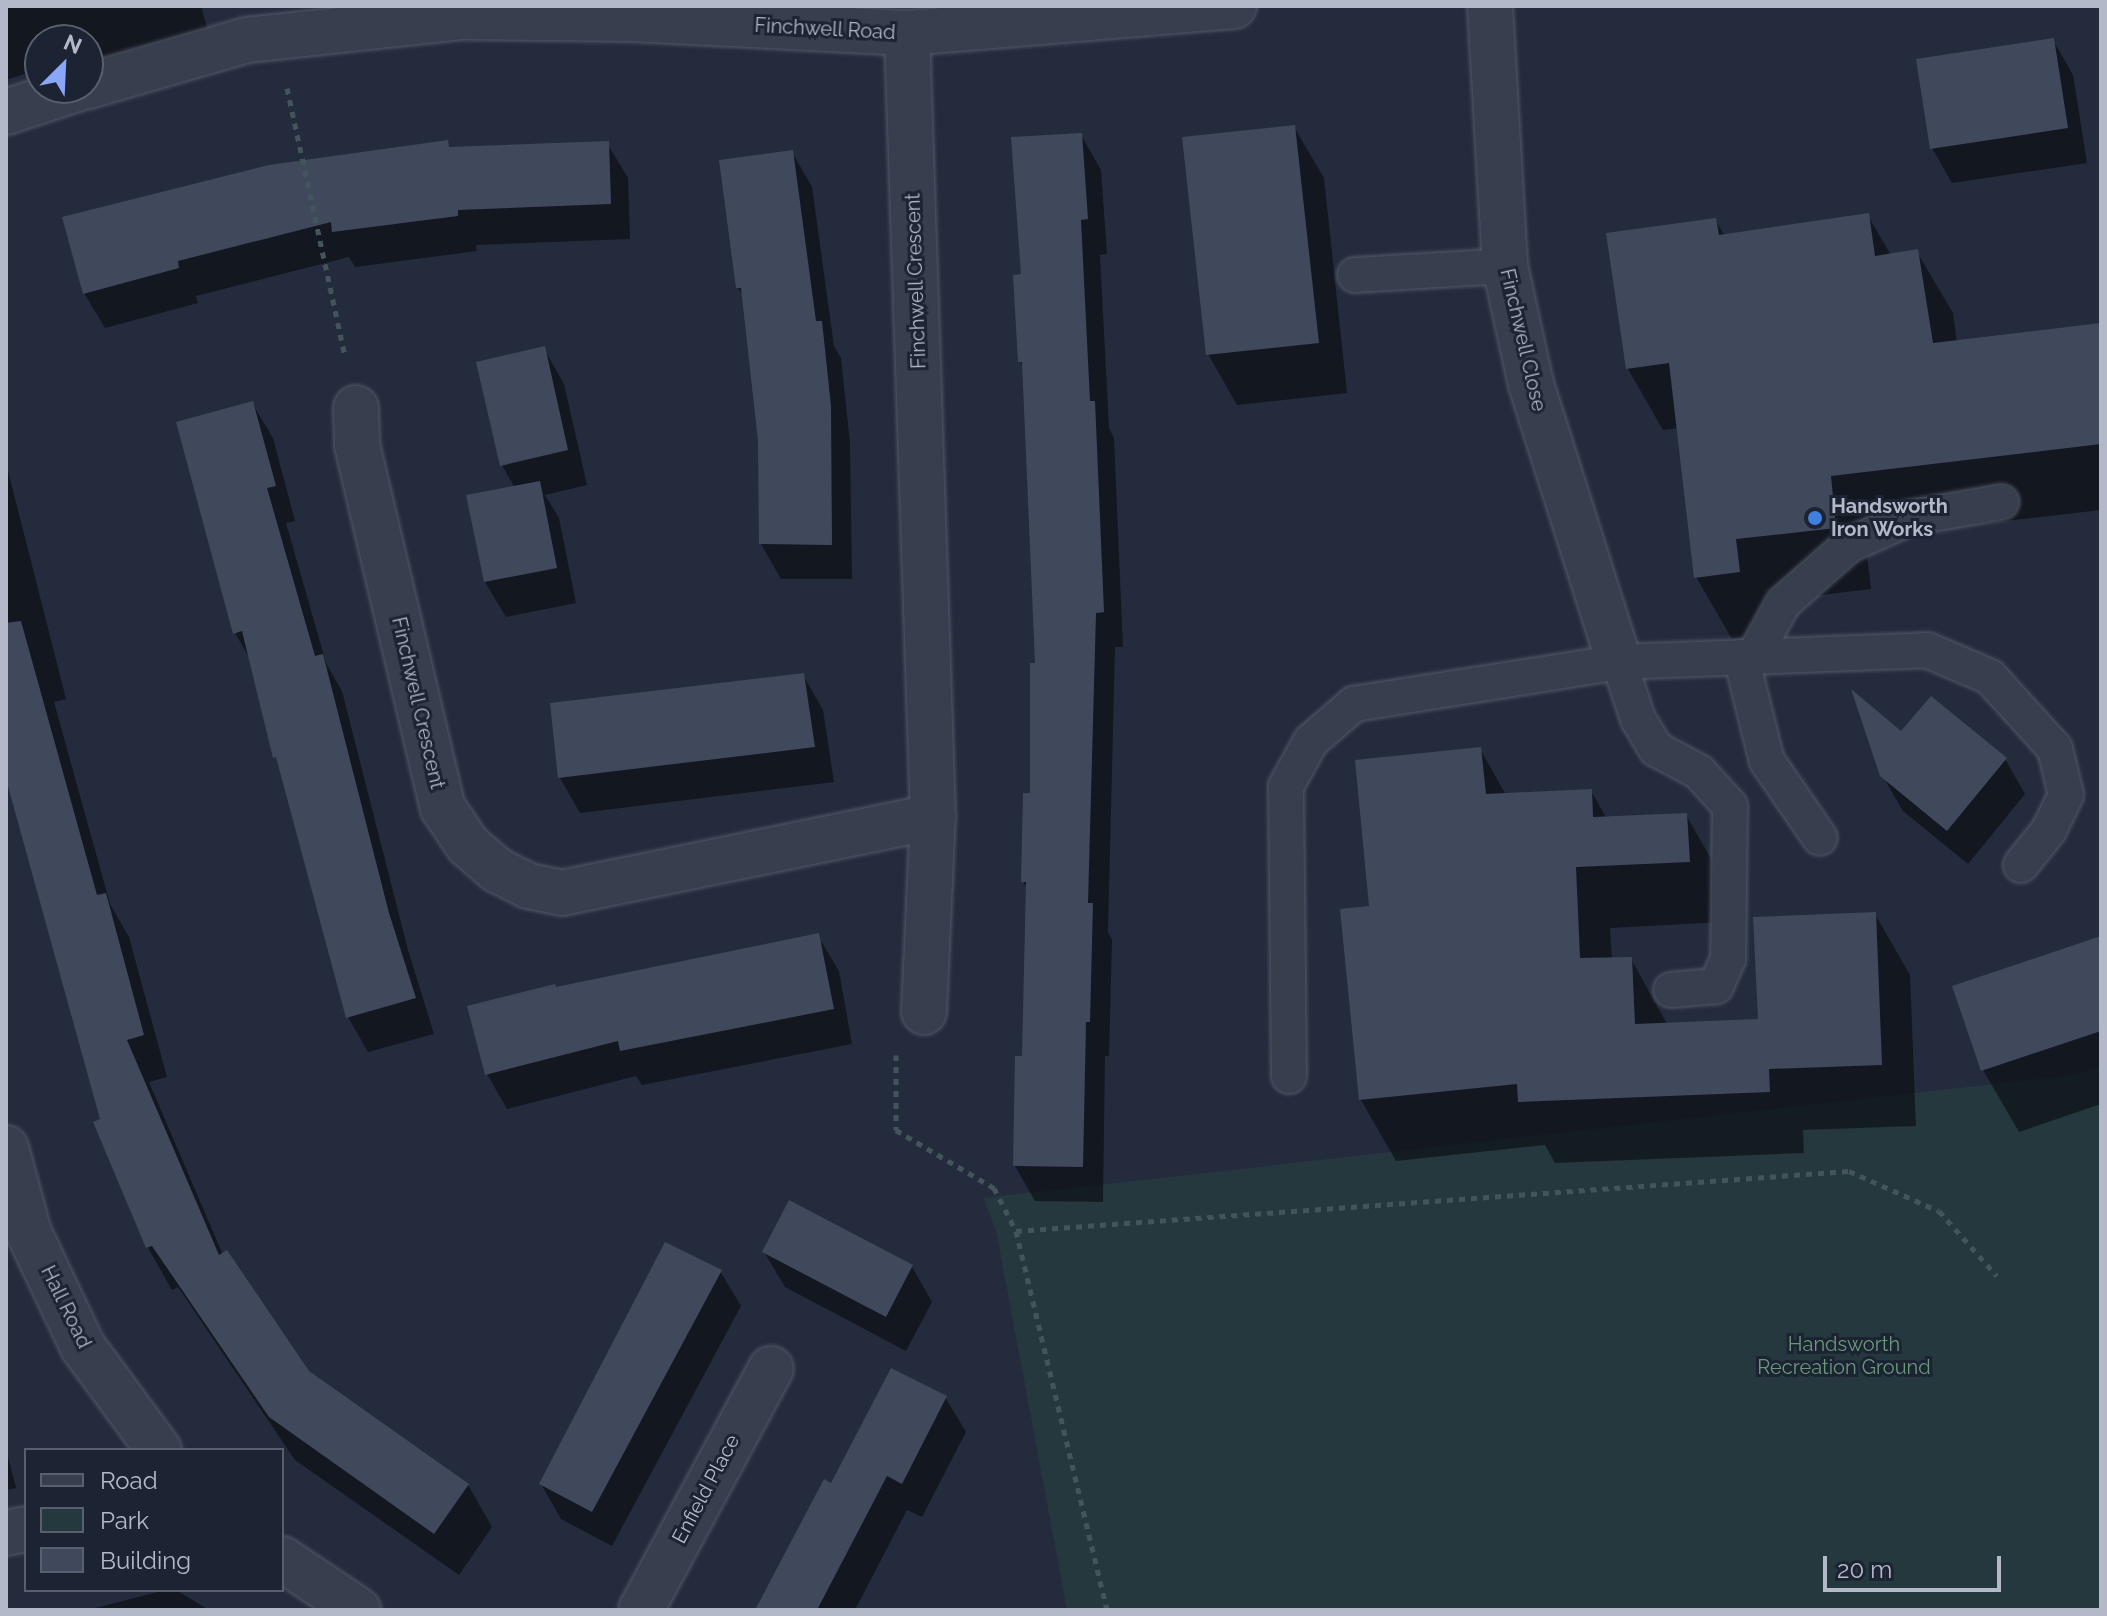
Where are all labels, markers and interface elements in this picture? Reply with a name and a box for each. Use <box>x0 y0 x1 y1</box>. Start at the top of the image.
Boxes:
street label: Finchwell Road <box>754 13 896 45</box>
north arrow <box>24 24 104 104</box>
text: N <box>60 29 86 59</box>
street label: Finchwell Crescent <box>901 192 931 370</box>
street label: Finchwell Close <box>1495 266 1551 414</box>
place label: Handsworth Iron Works <box>1831 494 1948 541</box>
marker: Handsworth Iron Works <box>1806 509 1824 527</box>
street label: Finchwell Crescent <box>386 614 450 792</box>
street label: Hall Road <box>36 1262 96 1352</box>
park label: Handsworth Recreation Ground <box>1757 1333 1931 1380</box>
street label: Enfield Place <box>667 1430 745 1548</box>
legend <box>24 1448 284 1592</box>
text: Road <box>100 1466 158 1495</box>
text: Park <box>100 1506 149 1535</box>
scale bar <box>1827 1540 2005 1590</box>
text: Building <box>100 1546 191 1575</box>
text: 20 m <box>1837 1555 1892 1584</box>

